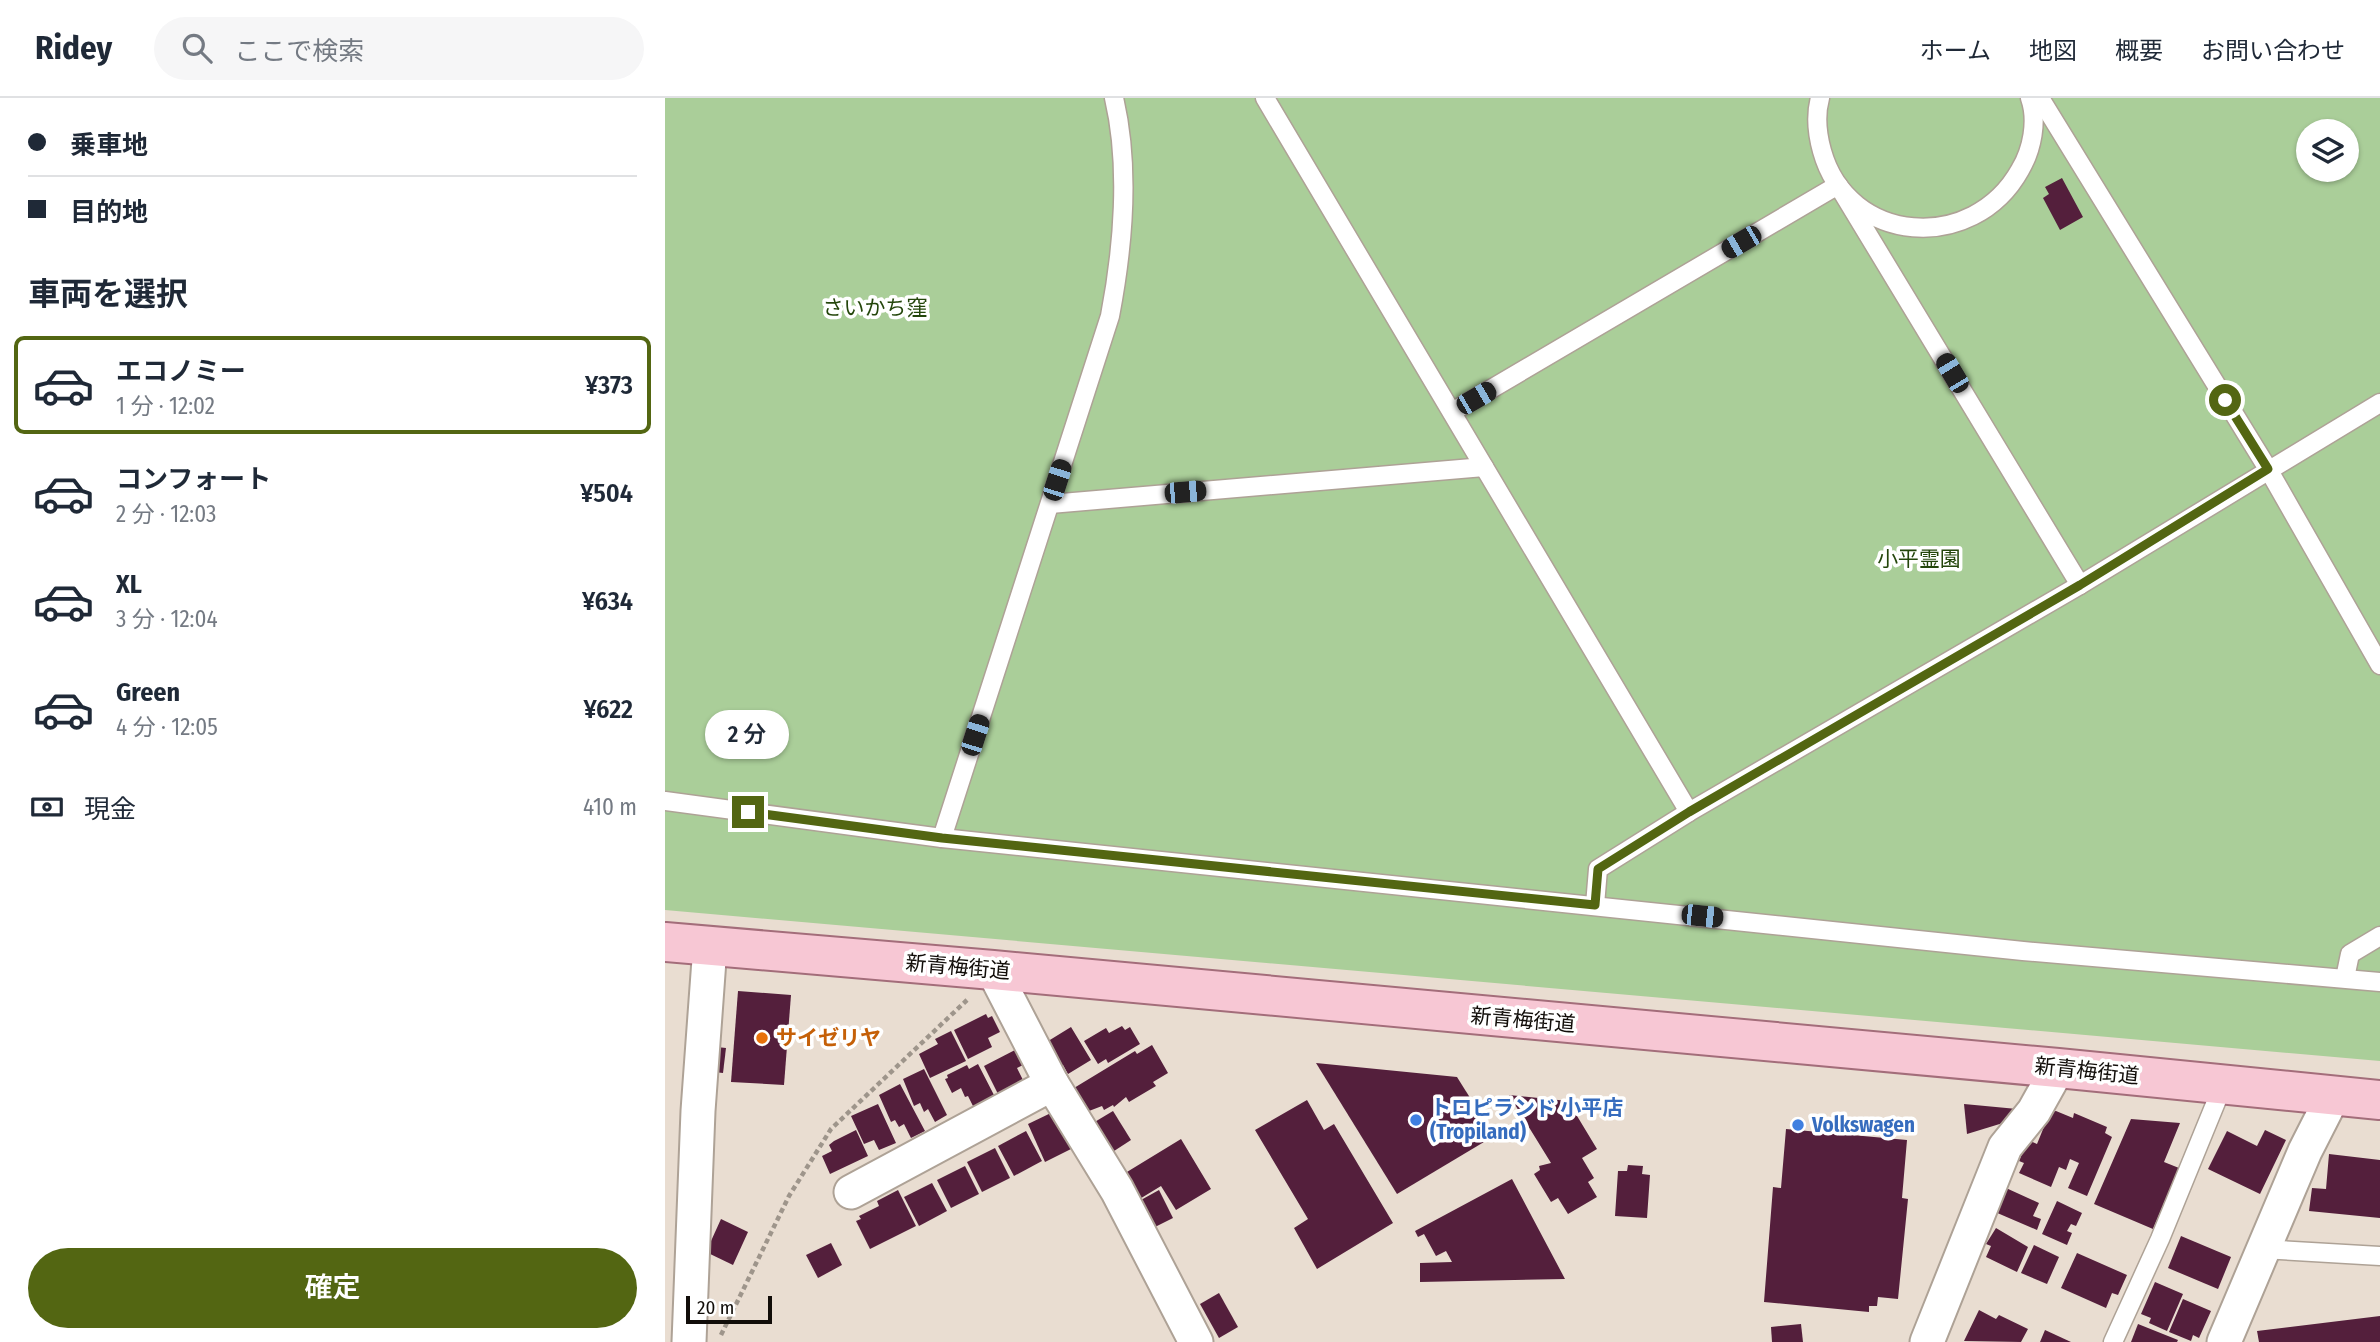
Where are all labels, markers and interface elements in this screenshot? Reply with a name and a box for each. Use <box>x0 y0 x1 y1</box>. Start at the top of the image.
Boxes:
search box <box>154 17 644 80</box>
text: Ridey <box>35 28 112 68</box>
icon: search <box>178 29 216 67</box>
text: ここで検索 <box>234 36 364 67</box>
text: ホーム <box>1920 37 1991 65</box>
text: 地図 <box>2029 37 2077 65</box>
text: 概要 <box>2115 37 2163 65</box>
text: お問い合わせ <box>2201 37 2345 65</box>
map controls <box>2296 119 2359 182</box>
button: layers <box>2296 119 2359 182</box>
text: 乗車地 <box>70 130 148 161</box>
text: 目的地 <box>70 197 148 228</box>
car <box>1718 222 1765 262</box>
text: 車両を選択 <box>28 275 188 313</box>
park label: さいかち窪 <box>823 295 928 321</box>
car <box>1933 350 1972 396</box>
icon: car <box>32 354 95 417</box>
text: エコノミー <box>116 356 246 387</box>
text: ¥373 <box>585 370 633 401</box>
car <box>1453 378 1500 418</box>
route start <box>2209 384 2241 416</box>
text: 1 分 · 12:02 <box>116 392 215 420</box>
car <box>1041 457 1074 503</box>
icon: car <box>32 462 95 525</box>
text: コンフォート <box>116 464 271 495</box>
text: ¥504 <box>580 478 633 509</box>
car <box>1164 480 1207 504</box>
text: 2 分 · 12:03 <box>116 500 216 528</box>
park label: 小平霊園 <box>1877 546 1961 572</box>
text: XL <box>116 569 142 600</box>
icon: car <box>32 570 95 633</box>
text: ¥634 <box>582 586 633 617</box>
text: 3 分 · 12:04 <box>116 605 218 633</box>
text: Green <box>116 677 180 708</box>
icon: car <box>32 678 95 741</box>
text: ¥622 <box>583 694 633 725</box>
callout: 2 分 <box>706 710 790 760</box>
car <box>959 712 992 758</box>
text: 4 分 · 12:05 <box>116 713 218 741</box>
text: 2 分 <box>728 720 766 748</box>
icon: cash <box>28 788 66 826</box>
text: 410 m <box>583 793 637 821</box>
text: 現金 <box>84 794 136 825</box>
route end <box>732 796 764 828</box>
car <box>1681 903 1724 929</box>
street label: 新青梅街道 <box>905 949 1011 985</box>
street label: 新青梅街道 <box>1470 1002 1576 1038</box>
place label: サイゼリヤ <box>776 1025 881 1051</box>
marker: サイゼリヤ <box>754 1030 770 1046</box>
street label: 新青梅街道 <box>2033 1053 2141 1089</box>
place label: トロピランド 小平店 (Tropiland) <box>1430 1095 1623 1145</box>
marker: トロピランド 小平店 (Tropiland) <box>1408 1112 1424 1128</box>
place label: Volkswagen <box>1811 1112 1915 1138</box>
marker: Volkswagen <box>1790 1117 1806 1133</box>
button: 確定 <box>28 1248 637 1328</box>
scale bar <box>686 1293 772 1325</box>
text: 20 m <box>697 1296 734 1319</box>

